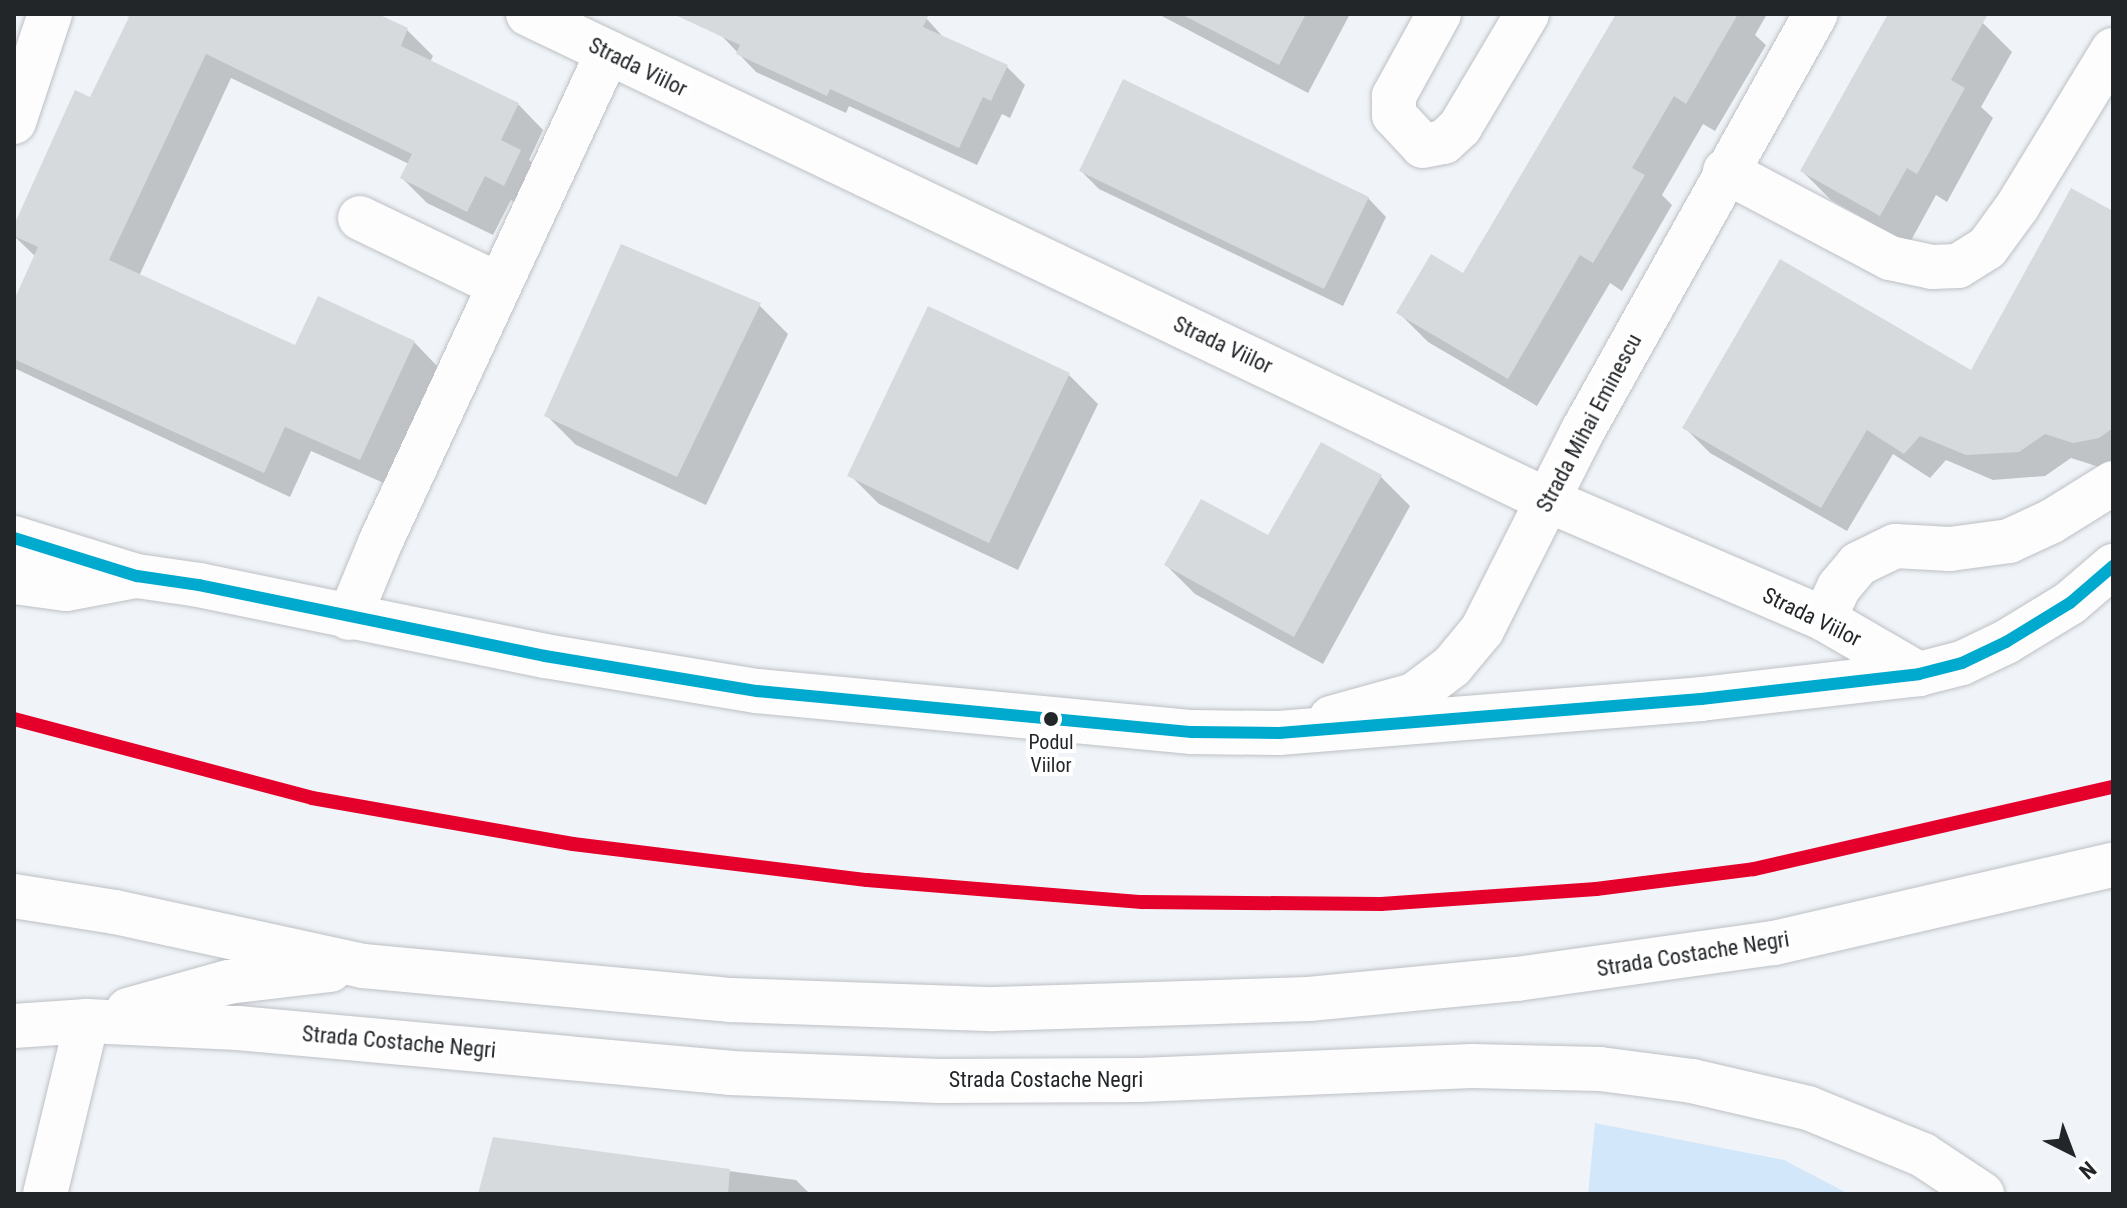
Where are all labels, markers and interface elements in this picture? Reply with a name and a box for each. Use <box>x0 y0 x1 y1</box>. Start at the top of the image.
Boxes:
street label: Strada Viilor <box>584 32 692 102</box>
street label: Strada Viilor <box>1169 311 1277 379</box>
street label: Strada Mihai Eminescu <box>1531 329 1647 517</box>
street label: Strada Viilor <box>1758 582 1866 652</box>
marker: Podul Viilor <box>1043 711 1059 727</box>
place label: Podul Viilor <box>1028 730 1074 777</box>
street label: Strada Costache Negri <box>1595 926 1791 982</box>
street label: Strada Costache Negri <box>301 1020 497 1064</box>
street label: Strada Costache Negri <box>949 1067 1143 1093</box>
north arrow <box>2031 1112 2111 1192</box>
text: N <box>2074 1156 2101 1184</box>

